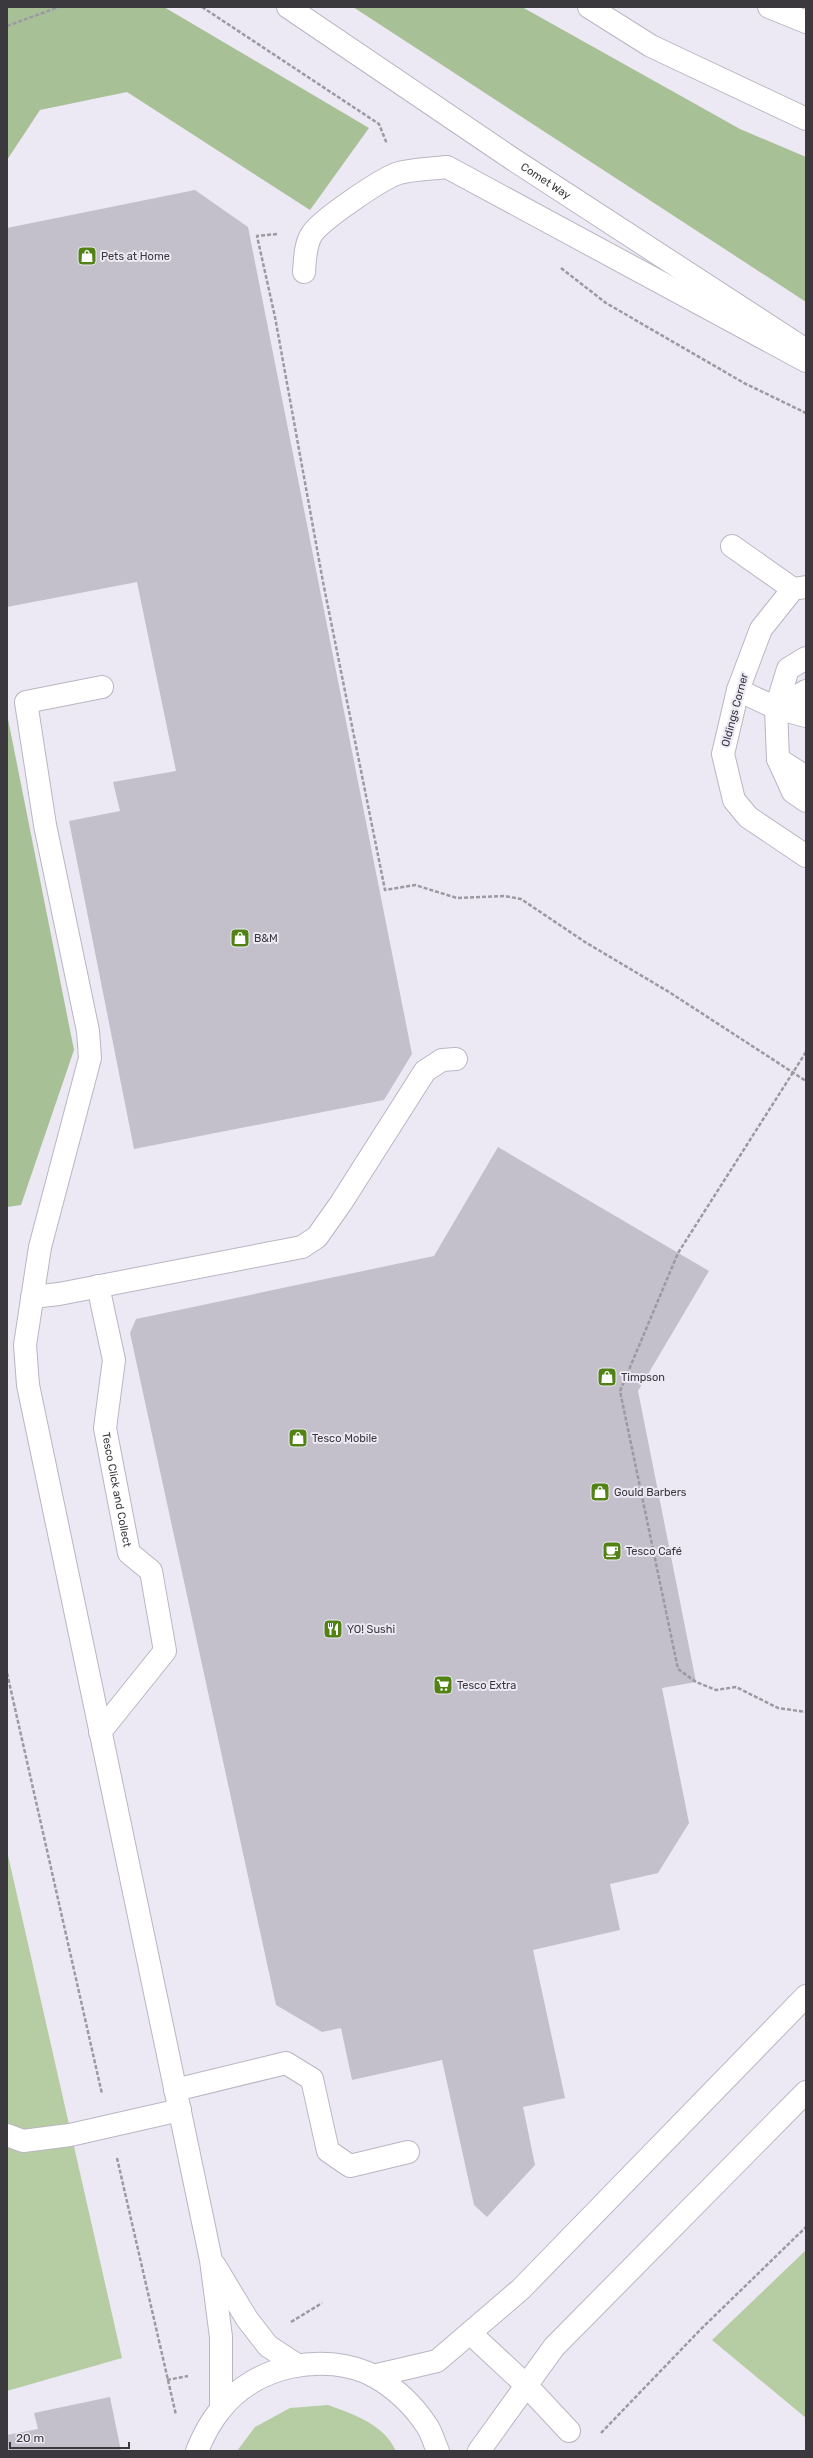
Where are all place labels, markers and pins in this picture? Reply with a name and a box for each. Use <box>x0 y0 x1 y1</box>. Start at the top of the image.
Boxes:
shop icon: Pets at Home <box>76 245 98 267</box>
place label: Pets at Home <box>101 250 170 263</box>
shop icon: B&M <box>229 927 251 949</box>
place label: B&M <box>254 932 278 945</box>
shop icon: Timpson <box>596 1366 618 1388</box>
place label: Timpson <box>621 1371 665 1384</box>
shop icon: Tesco Mobile <box>287 1427 309 1449</box>
place label: Tesco Mobile <box>312 1432 377 1445</box>
shop icon: Gould Barbers <box>589 1481 611 1503</box>
place label: Gould Barbers <box>614 1486 687 1499</box>
cafe icon: Tesco Café <box>601 1540 623 1562</box>
place label: Tesco Café <box>626 1545 682 1558</box>
restaurant icon: YO! Sushi <box>322 1618 344 1640</box>
place label: YO! Sushi <box>347 1623 395 1636</box>
supermarket icon: Tesco Extra <box>432 1674 454 1696</box>
place label: Tesco Extra <box>457 1679 516 1692</box>

